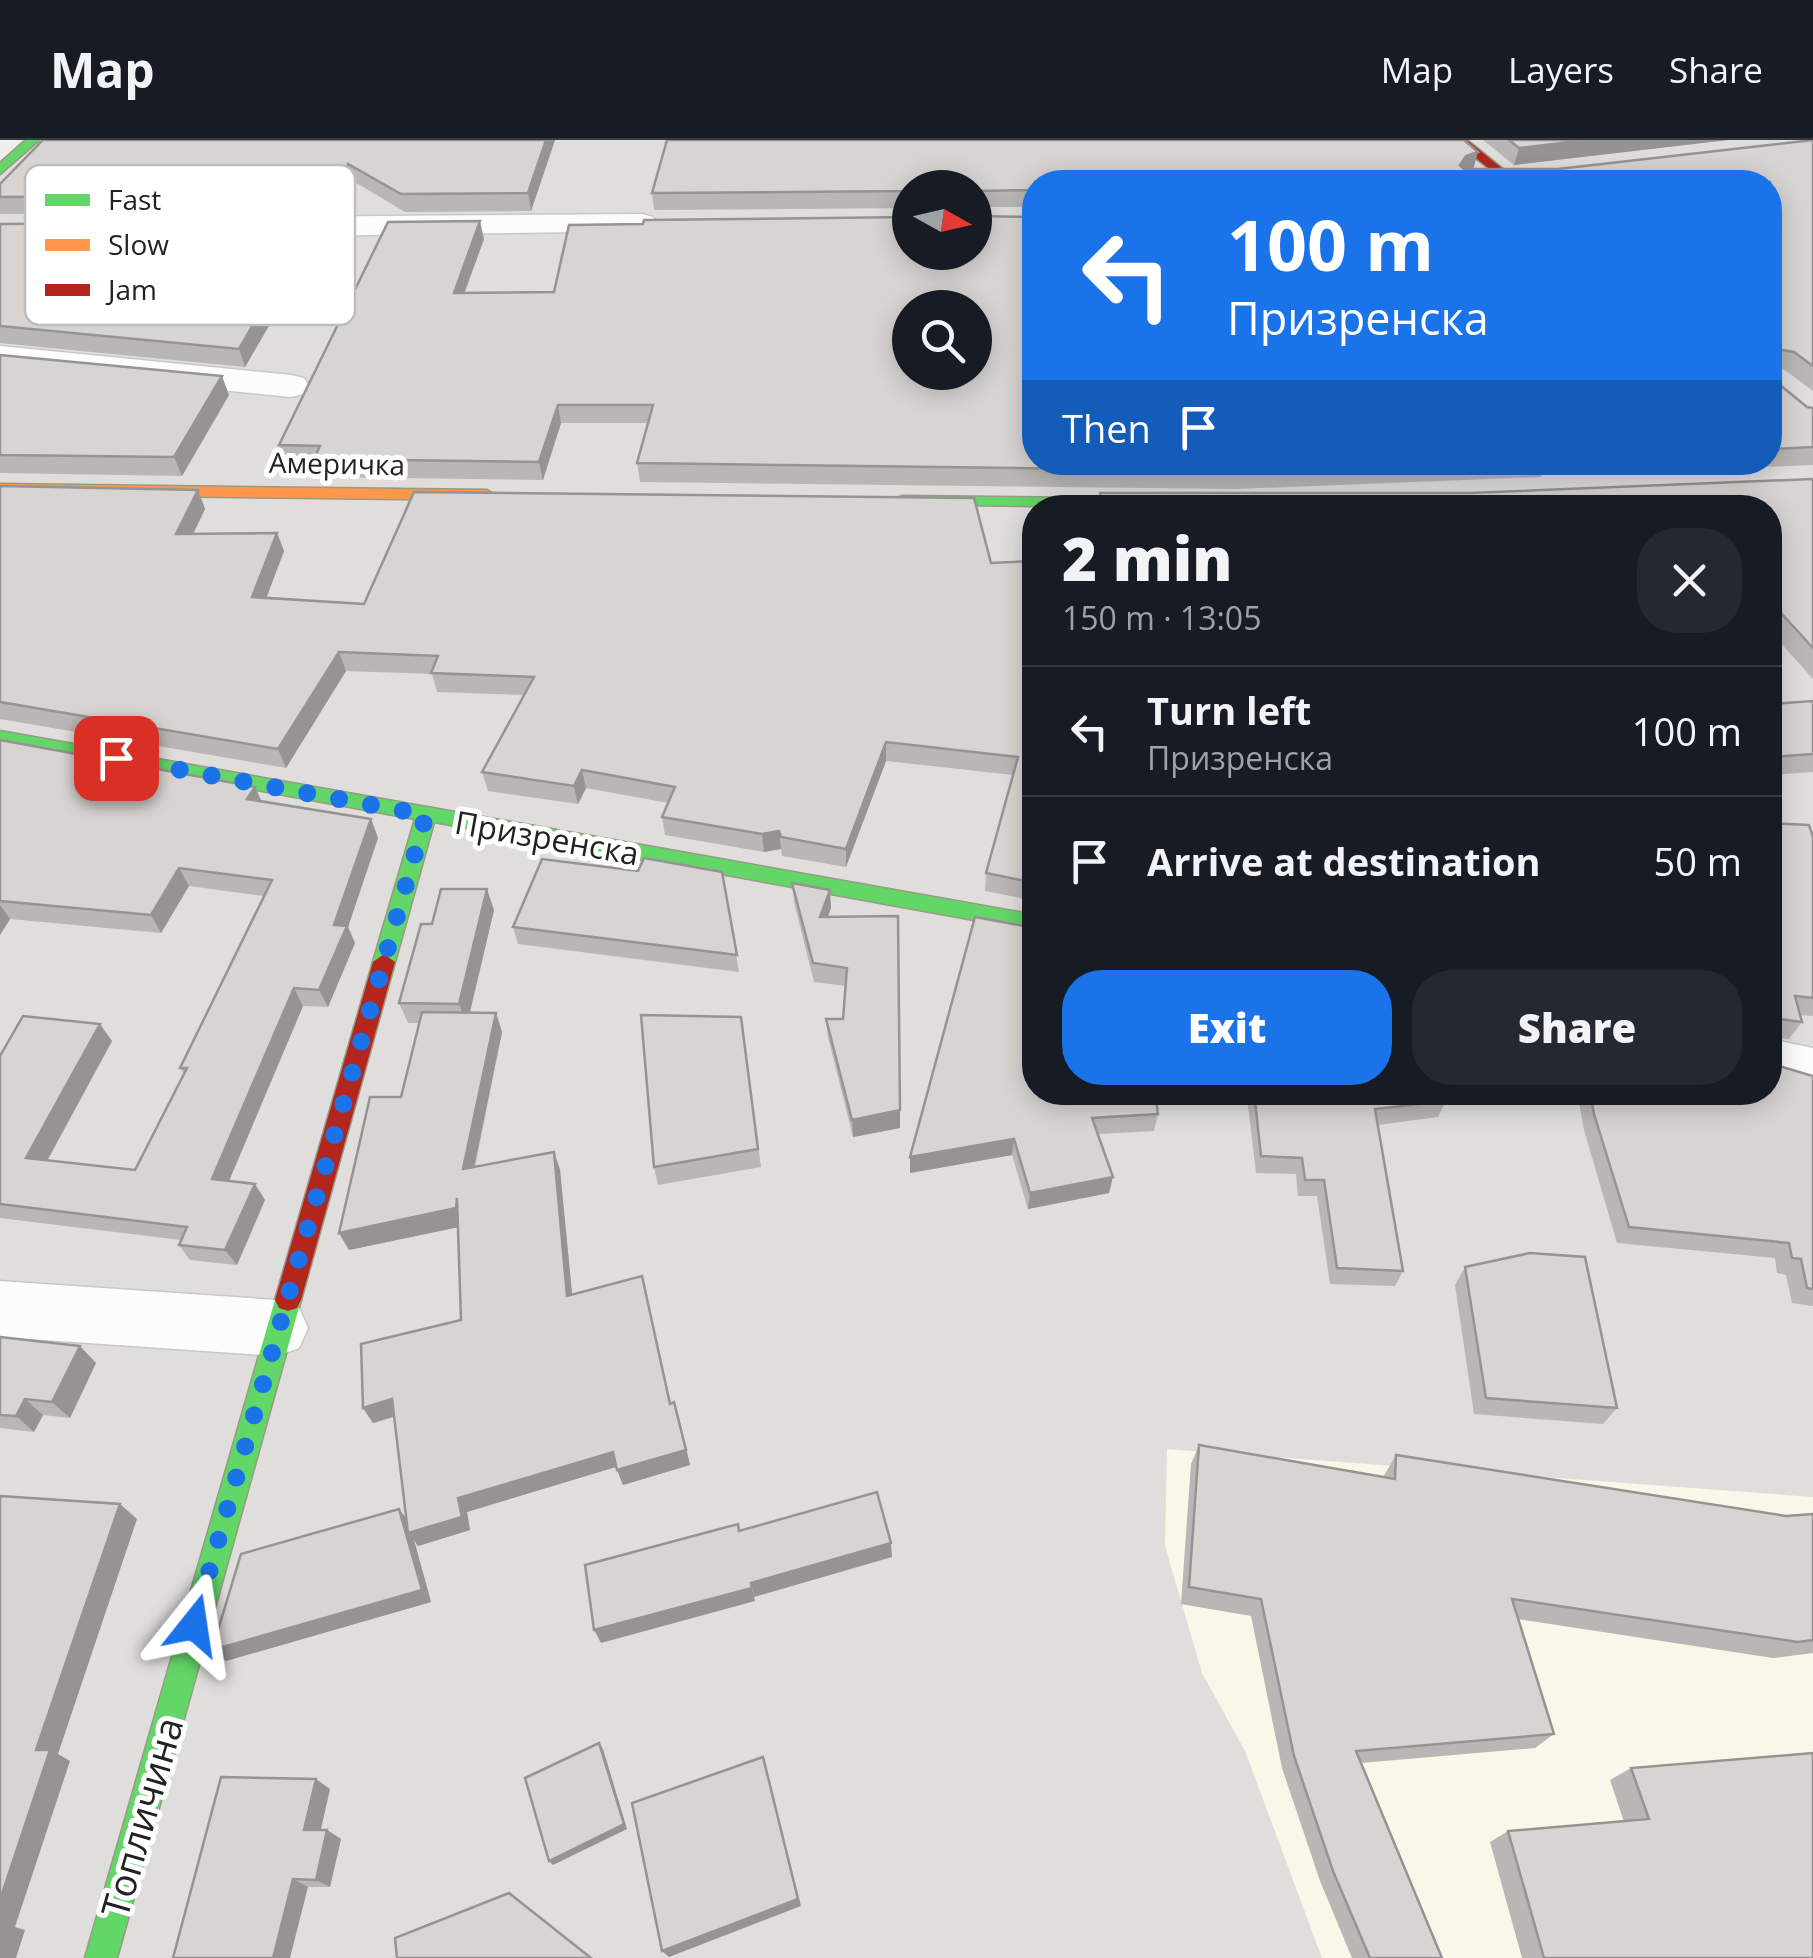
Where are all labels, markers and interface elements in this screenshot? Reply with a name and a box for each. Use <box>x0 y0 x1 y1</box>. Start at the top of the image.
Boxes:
text: Map <box>50 37 155 102</box>
text: Map <box>1381 46 1453 93</box>
text: Layers <box>1508 46 1614 93</box>
text: Share <box>1669 46 1763 93</box>
legend <box>25 165 355 325</box>
north arrow <box>892 170 992 270</box>
map controls <box>892 170 992 390</box>
text: Fast <box>108 180 161 218</box>
text: 100 m <box>1227 196 1434 292</box>
icon: left <box>1062 210 1192 340</box>
text: Slow <box>108 225 169 263</box>
text: Jam <box>105 270 157 308</box>
text: Призренска <box>1227 287 1489 348</box>
button: search <box>892 290 992 390</box>
icon: arrive <box>1171 400 1226 455</box>
text: Then <box>1062 402 1151 454</box>
street label: Америчка <box>269 443 405 483</box>
text: 2 min <box>1062 517 1232 599</box>
button: close <box>1637 528 1742 633</box>
text: 150 m · 13:05 <box>1062 596 1261 639</box>
text: Turn left <box>1147 684 1311 736</box>
icon: left <box>1062 704 1117 759</box>
text: 100 m <box>1632 705 1742 757</box>
pin <box>74 716 159 801</box>
icon: arrive <box>89 731 144 786</box>
text: Призренска <box>1147 736 1333 779</box>
street label: Призренска <box>452 800 642 874</box>
icon: arrive <box>1062 834 1117 889</box>
text: Arrive at destination <box>1147 835 1541 887</box>
text: 50 m <box>1653 835 1742 887</box>
button: Exit <box>1062 970 1392 1085</box>
button: Share <box>1412 970 1742 1085</box>
position arrow <box>142 1573 246 1677</box>
street label: Топличина <box>88 1711 194 1923</box>

